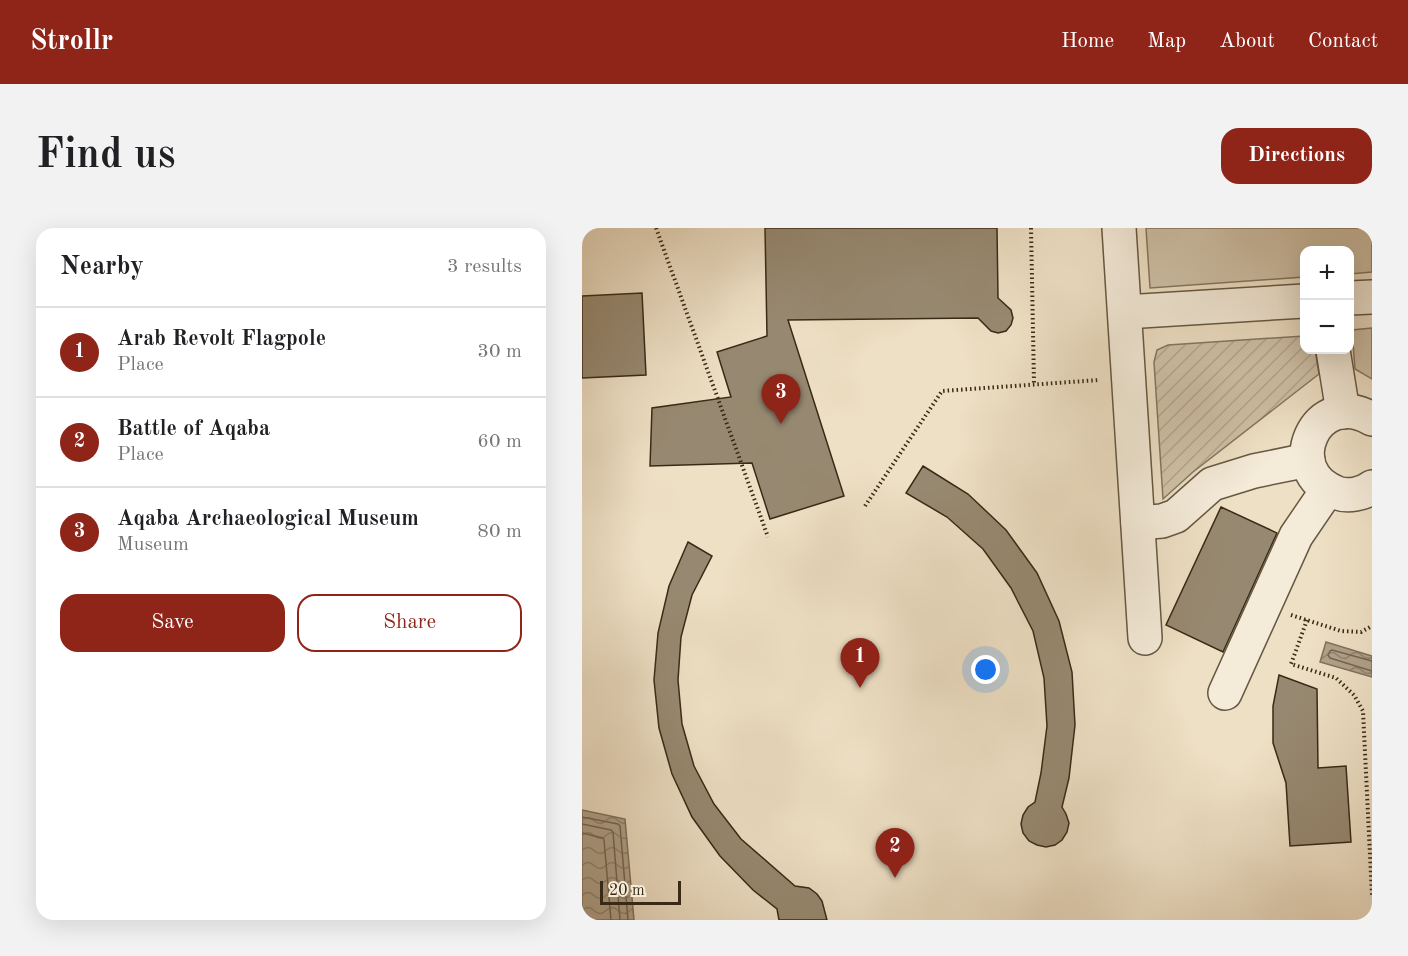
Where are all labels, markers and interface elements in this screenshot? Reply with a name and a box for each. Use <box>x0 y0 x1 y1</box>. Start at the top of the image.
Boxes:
text: Strollr <box>30 28 113 56</box>
text: Home <box>1061 31 1114 52</box>
text: Map <box>1147 31 1186 52</box>
text: About <box>1219 31 1275 52</box>
text: Contact <box>1308 31 1378 52</box>
button: Directions <box>1221 128 1372 184</box>
text: Find us <box>36 135 175 177</box>
map controls <box>1300 246 1354 354</box>
button: + <box>1300 246 1354 300</box>
text: Nearby <box>60 254 144 280</box>
text: 3 results <box>447 257 522 277</box>
button: − <box>1300 300 1354 354</box>
text: Arab Revolt Flagpole <box>117 328 326 350</box>
text: 1 <box>74 342 85 362</box>
text: 30 m <box>477 342 522 362</box>
text: Place <box>117 355 164 375</box>
pin: 3 <box>762 374 800 424</box>
text: Battle of Aqaba <box>117 418 270 440</box>
text: 2 <box>74 432 85 452</box>
text: 60 m <box>477 432 522 452</box>
text: Place <box>117 445 164 465</box>
text: Aqaba Archaeological Museum <box>117 508 419 530</box>
text: 3 <box>74 522 85 542</box>
text: 80 m <box>477 522 522 542</box>
text: Museum <box>117 535 189 555</box>
button: Save <box>60 594 285 652</box>
button: Share <box>297 594 522 652</box>
pin: 1 <box>840 638 880 688</box>
your location <box>971 655 1000 684</box>
pin: 2 <box>876 828 914 878</box>
scale bar <box>600 878 681 906</box>
text: 20 m <box>609 883 645 899</box>

